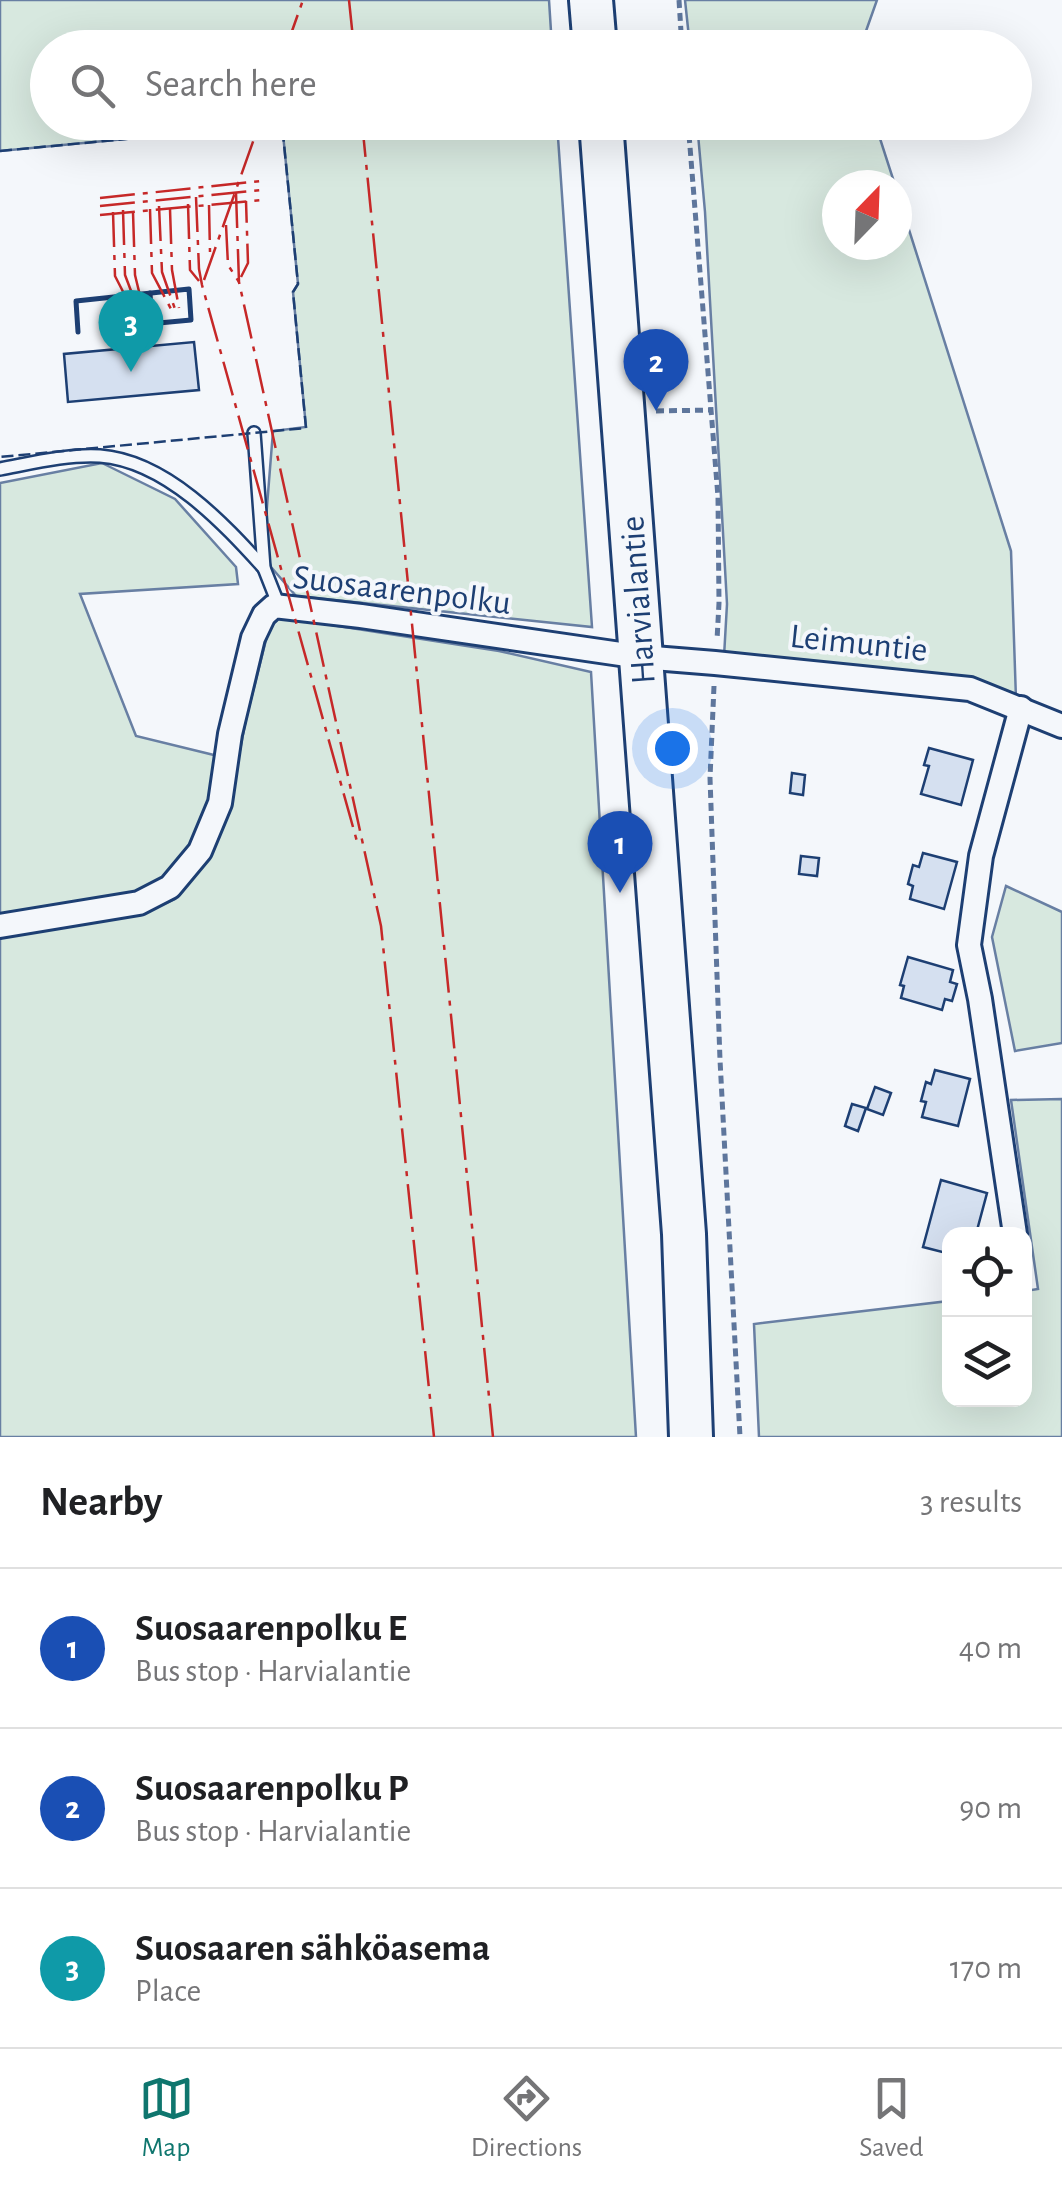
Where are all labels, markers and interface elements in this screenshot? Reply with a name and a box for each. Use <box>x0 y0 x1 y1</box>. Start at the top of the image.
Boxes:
search box <box>30 30 1032 140</box>
icon: search <box>65 58 120 113</box>
text: Search here <box>145 66 317 104</box>
north arrow <box>822 170 912 260</box>
pin: 3 <box>98 290 164 372</box>
pin: 2 <box>624 328 688 411</box>
street label: Harvialantie <box>615 515 662 685</box>
street label: Suosaarenpolku <box>291 560 513 621</box>
street label: Leimuntie <box>788 619 929 668</box>
your location <box>647 723 698 774</box>
pin: 1 <box>588 810 652 893</box>
map controls <box>942 1227 1032 1407</box>
button: locate <box>942 1227 1032 1317</box>
button: layers <box>942 1317 1032 1407</box>
text: Nearby <box>40 1481 163 1523</box>
text: 3 results <box>920 1486 1022 1518</box>
text: Suosaarenpolku E <box>135 1610 407 1648</box>
text: 1 <box>67 1632 78 1664</box>
text: 40 m <box>959 1632 1022 1664</box>
text: Bus stop · Harvialantie <box>135 1655 411 1687</box>
text: Suosaarenpolku P <box>135 1770 409 1808</box>
text: 2 <box>65 1792 80 1824</box>
text: 90 m <box>959 1792 1022 1824</box>
text: Bus stop · Harvialantie <box>135 1815 411 1847</box>
text: Suosaaren sähköasema <box>135 1930 490 1968</box>
text: 3 <box>66 1952 79 1984</box>
text: 170 m <box>950 1952 1022 1984</box>
text: Place <box>135 1975 201 2007</box>
tab: Map <box>139 2071 194 2165</box>
tab: Directions <box>471 2071 582 2165</box>
tab: Saved <box>859 2071 923 2165</box>

